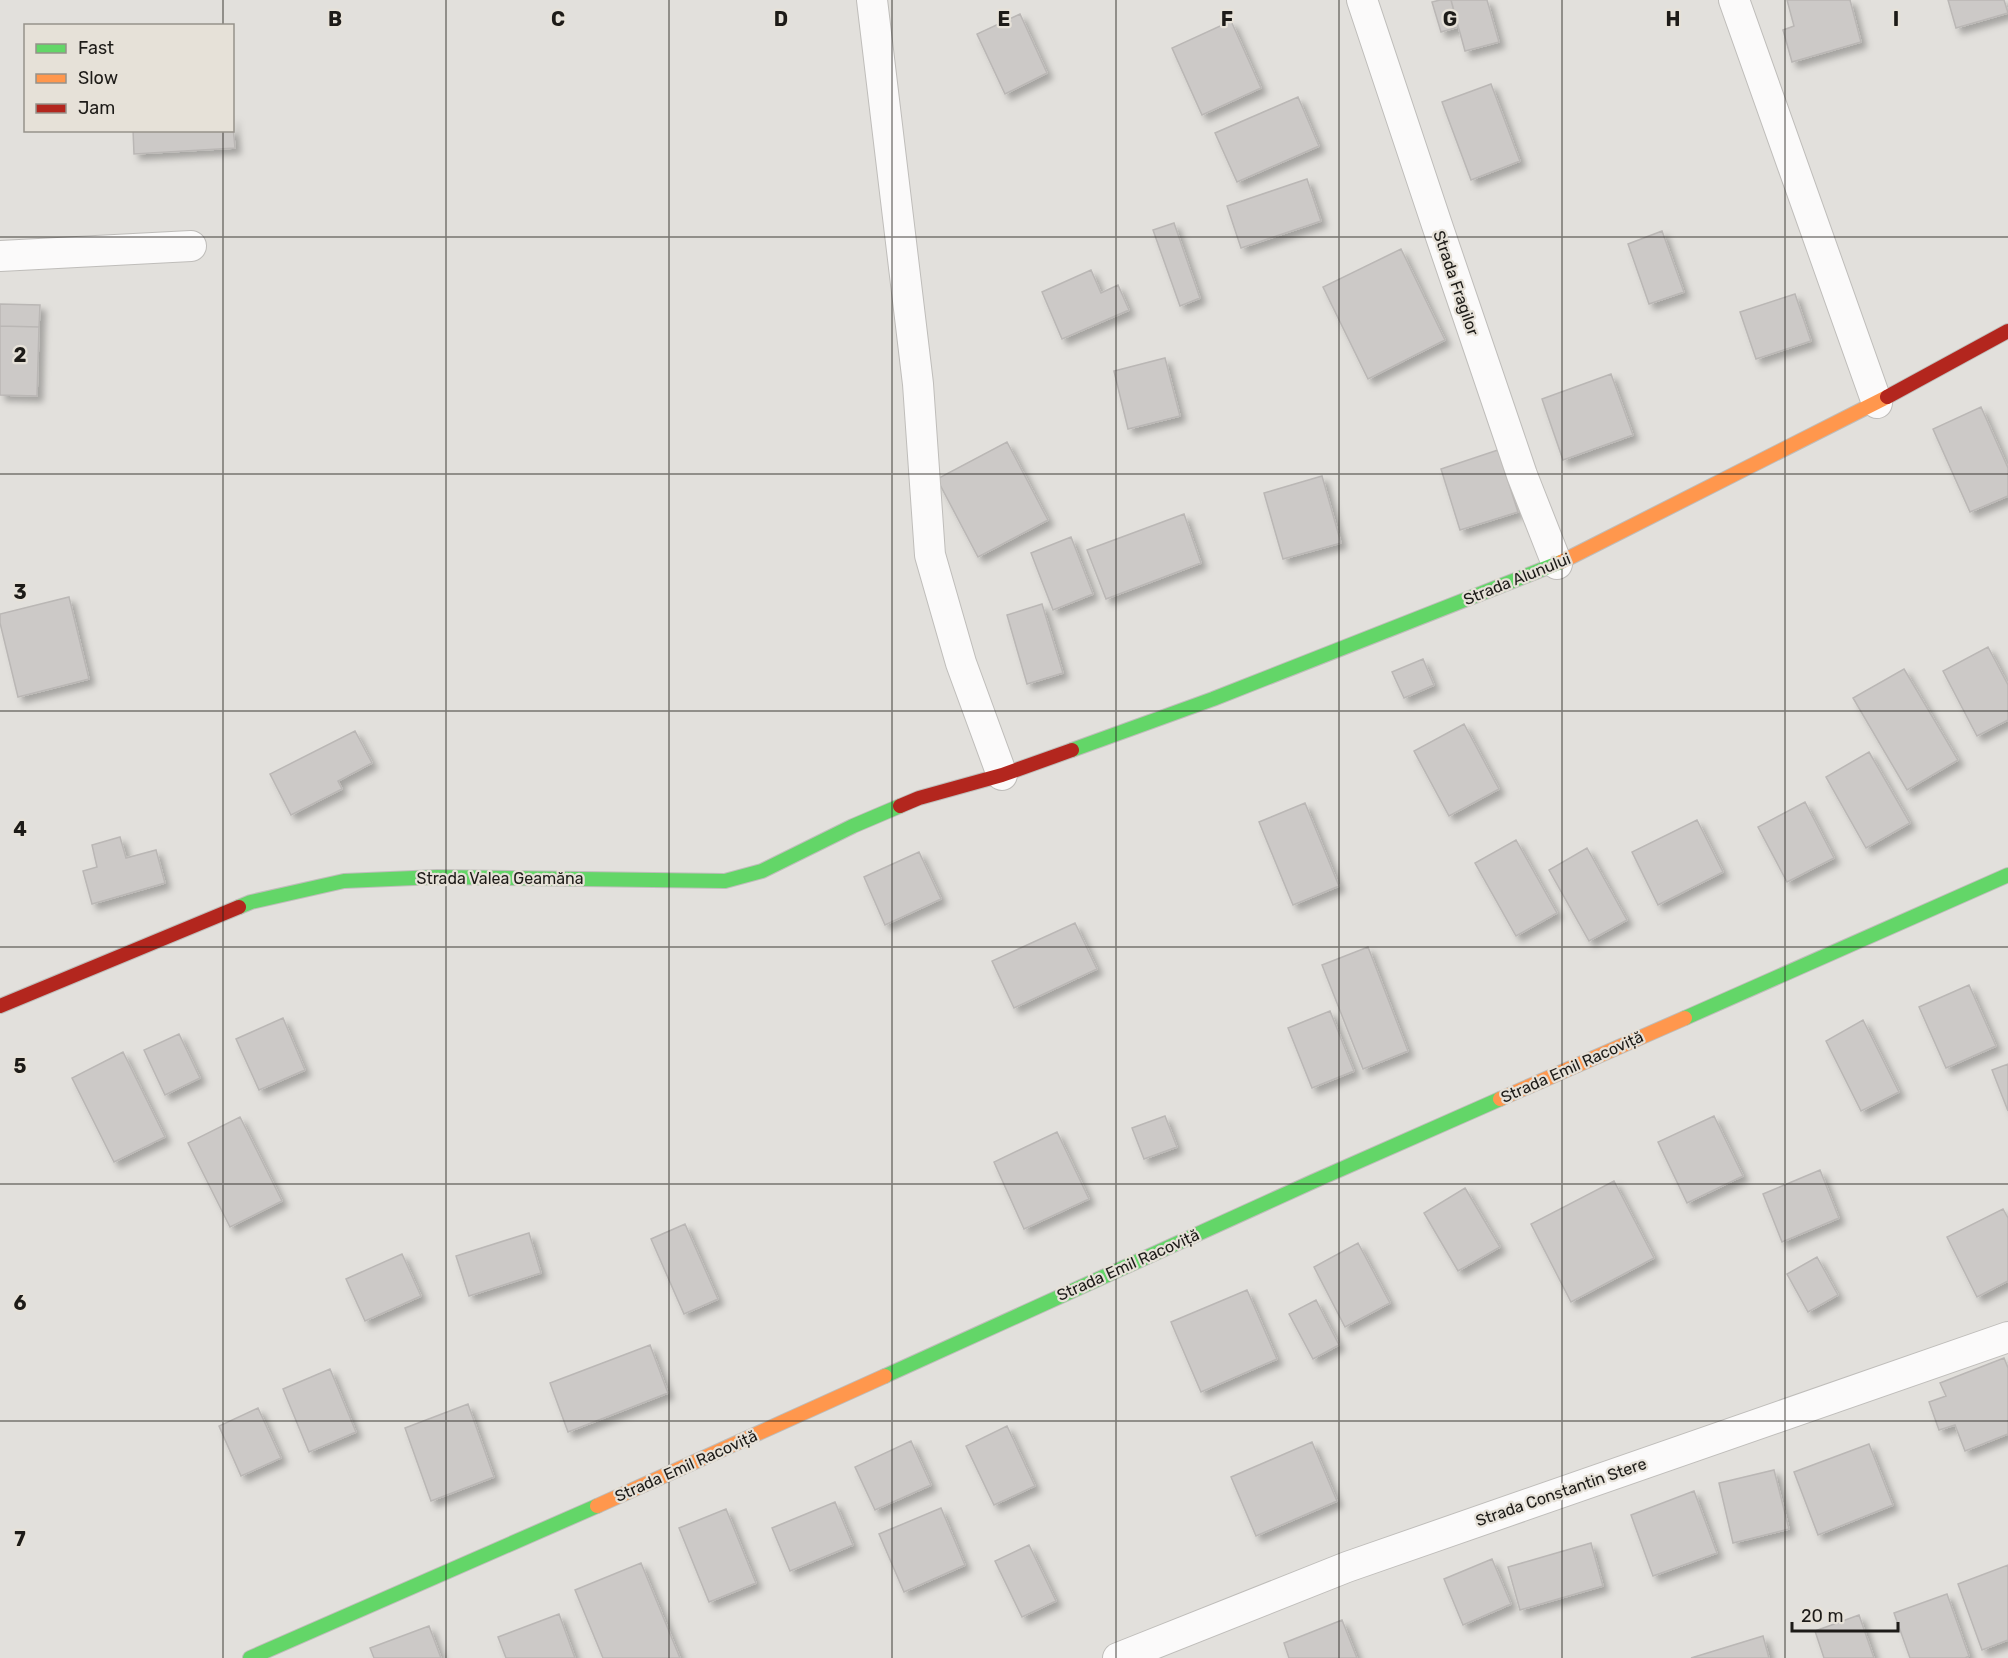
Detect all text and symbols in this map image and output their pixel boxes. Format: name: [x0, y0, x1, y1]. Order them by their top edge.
text: B: [328, 7, 342, 31]
text: C: [551, 7, 565, 31]
text: D: [774, 7, 788, 31]
text: E: [998, 7, 1010, 31]
text: F: [1221, 7, 1233, 31]
text: G: [1443, 7, 1457, 31]
text: H: [1666, 7, 1680, 31]
text: I: [1893, 7, 1899, 31]
legend: [24, 24, 234, 132]
text: Fast: [78, 37, 114, 59]
text: Slow: [78, 67, 118, 89]
text: Jam: [78, 97, 115, 119]
street label: Strada Fragilor: [1429, 228, 1483, 338]
text: 2: [14, 343, 27, 367]
street label: Strada Alunului: [1461, 549, 1573, 609]
text: 3: [13, 580, 27, 604]
text: 4: [13, 817, 27, 841]
street label: Strada Valea Geamăna: [416, 869, 584, 888]
street label: Strada Emil Racoviță: [1498, 1027, 1646, 1107]
text: 5: [14, 1054, 27, 1078]
street label: Strada Emil Racoviță: [1054, 1225, 1202, 1305]
text: 6: [13, 1291, 27, 1315]
street label: Strada Emil Racoviță: [612, 1426, 760, 1506]
street label: Strada Constantin Stere: [1473, 1454, 1649, 1530]
text: 7: [14, 1527, 26, 1551]
scale bar: [1792, 1595, 1898, 1633]
text: 20 m: [1801, 1605, 1843, 1627]

